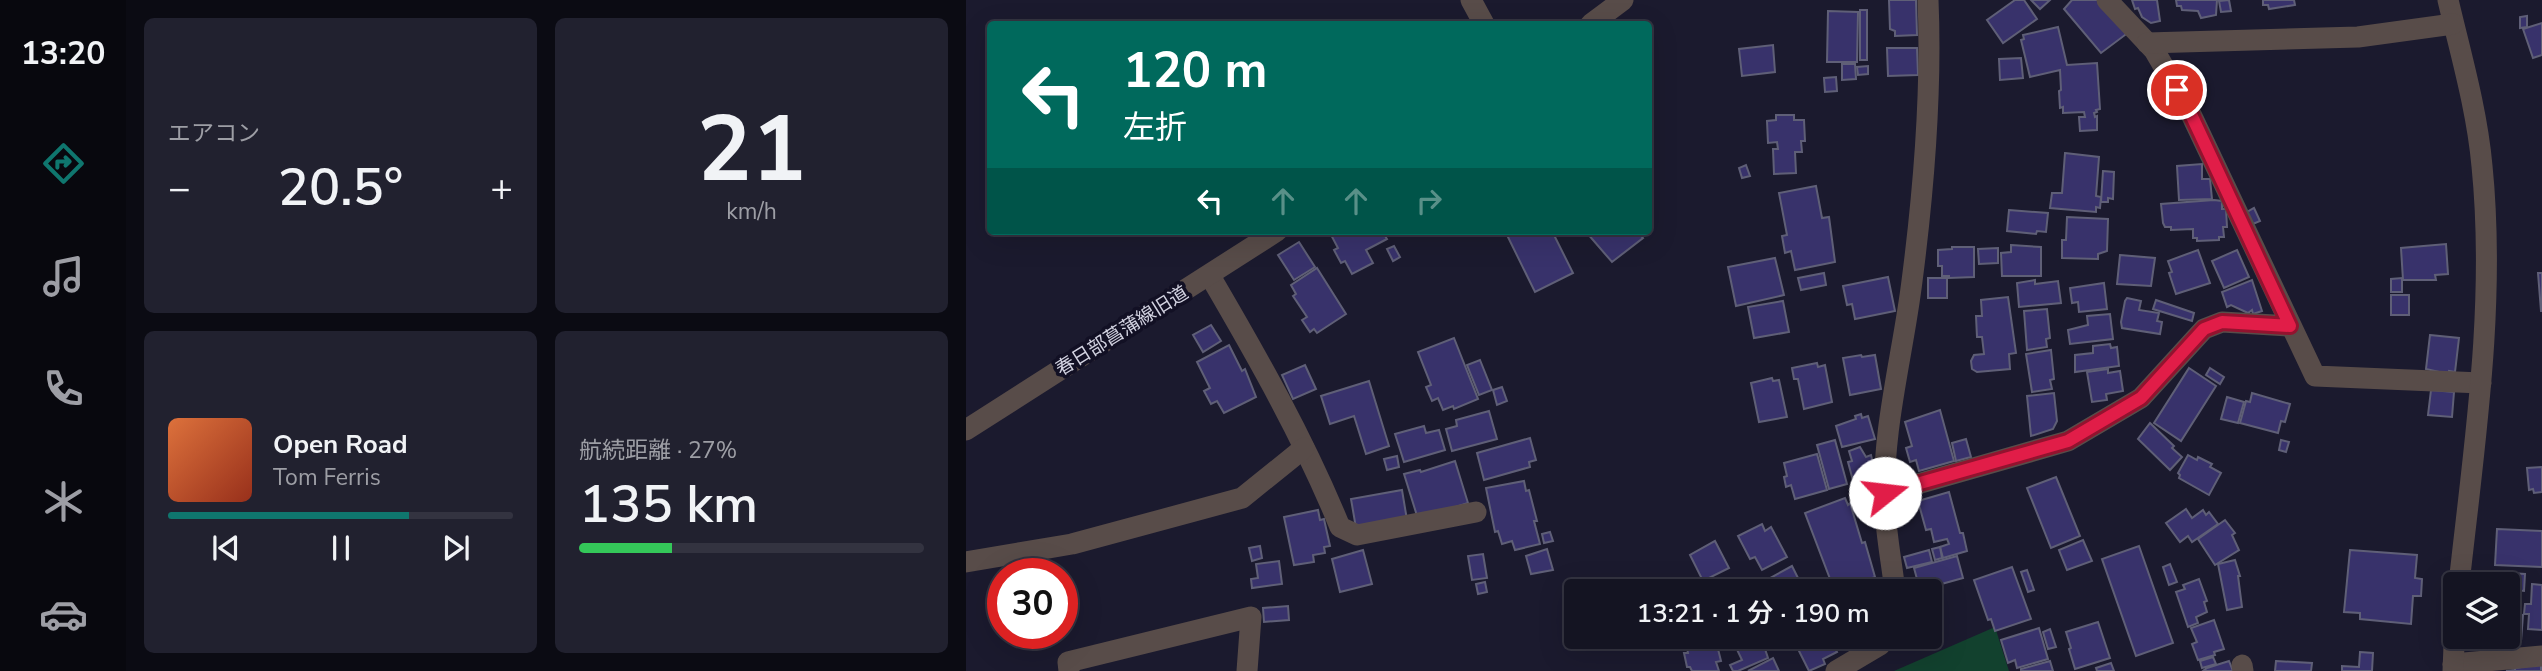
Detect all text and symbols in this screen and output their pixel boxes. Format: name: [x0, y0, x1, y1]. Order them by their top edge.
text: 13:20: [21, 32, 105, 75]
text: 120 m: [1123, 37, 1267, 104]
icon: left: [1008, 49, 1099, 140]
pin: [2147, 60, 2207, 120]
icon: arrive: [2158, 71, 2196, 109]
text: 21: [697, 88, 806, 212]
text: 左折: [1123, 106, 1187, 149]
text: エアコン: [168, 118, 260, 149]
icon: directions: [39, 139, 88, 188]
text: 20.5°: [278, 152, 403, 223]
text: −: [168, 163, 191, 214]
text: +: [490, 163, 513, 214]
icon: left: [1191, 182, 1229, 220]
icon: ahead: [1264, 182, 1302, 220]
icon: ahead: [1337, 182, 1375, 220]
icon: right: [1410, 182, 1448, 220]
text: km/h: [726, 196, 777, 227]
icon: music: [39, 252, 88, 301]
street label: 春日部菖蒲線旧道: [1051, 280, 1193, 382]
icon: phone: [39, 364, 88, 413]
text: Open Road: [273, 427, 408, 462]
text: 航続距離 · 27%: [579, 435, 737, 466]
position arrow: [1848, 456, 1922, 530]
text: Tom Ferris: [273, 462, 381, 493]
text: 135 km: [579, 469, 758, 540]
icon: climate: [39, 477, 88, 526]
icon: previous: [207, 529, 245, 567]
icon: pause: [322, 529, 360, 567]
icon: next: [437, 529, 475, 567]
speed limit sign: 30: [987, 558, 1078, 649]
map controls: [2443, 572, 2520, 649]
button: layers: [2443, 572, 2520, 649]
icon: car: [39, 590, 88, 639]
text: 13:21 · 1 分 · 190 m: [1637, 596, 1869, 631]

